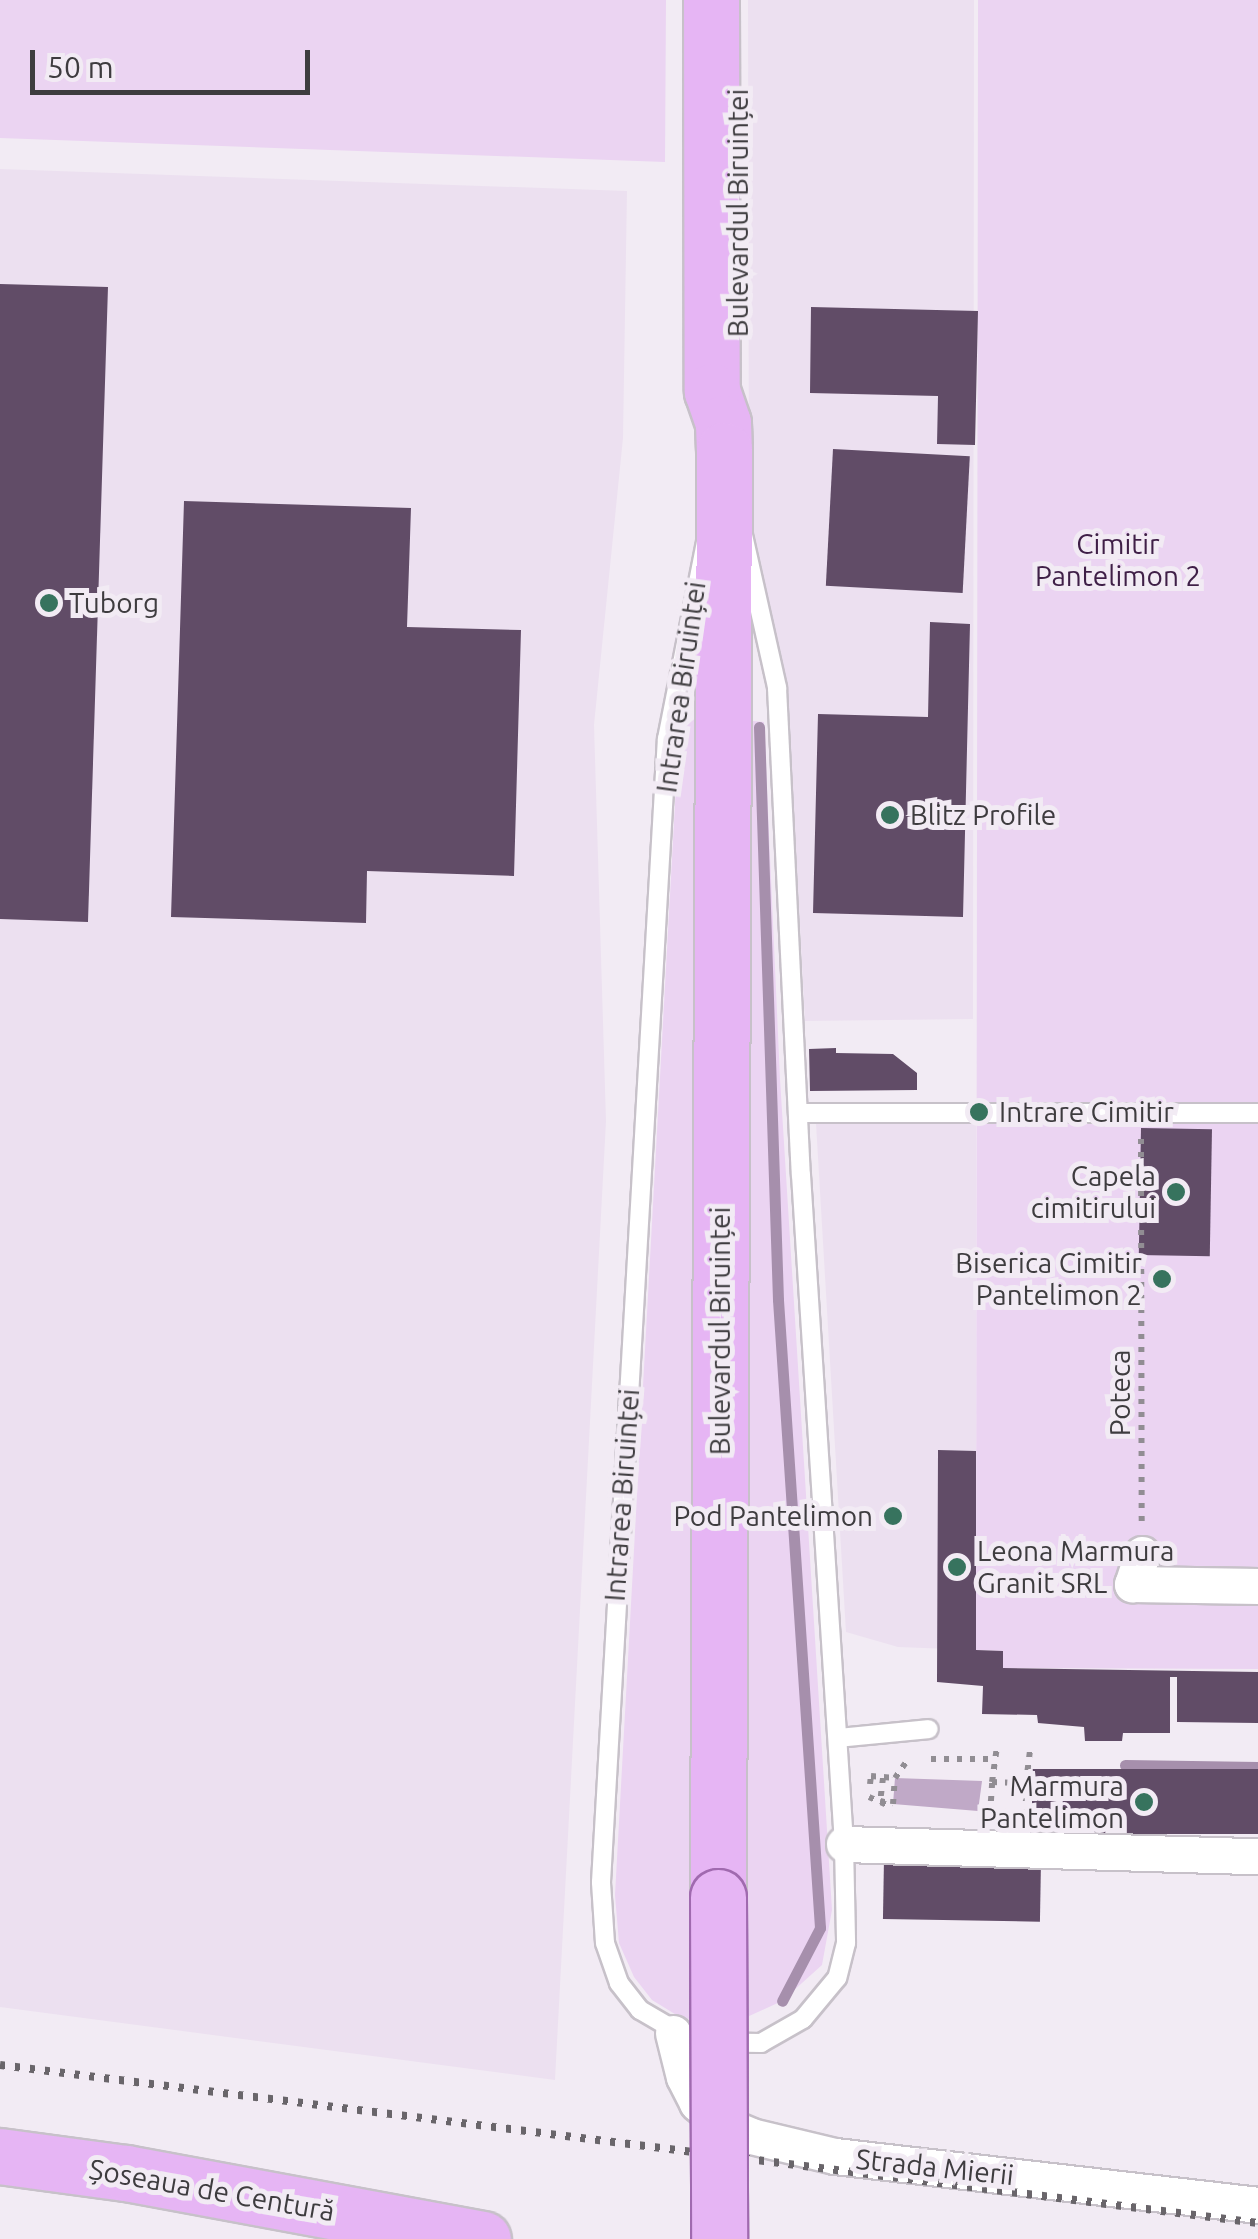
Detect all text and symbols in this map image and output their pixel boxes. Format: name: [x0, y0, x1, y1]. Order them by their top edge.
scale bar: [35, 30, 315, 92]
text: 50 m: [47, 50, 114, 84]
street label: Bulevardul Biruinței: [721, 89, 755, 337]
park label: Cimitir Pantelimon 2: [1035, 527, 1201, 593]
street label: Intrarea Biruinței: [650, 579, 712, 795]
place label: Tuborg: [69, 586, 159, 620]
marker: Tuborg: [38, 592, 60, 614]
place label: Blitz Profile: [910, 798, 1056, 832]
marker: Blitz Profile: [879, 804, 901, 826]
place label: Intrare Cimitir: [999, 1095, 1174, 1129]
marker: Intrare Cimitir: [968, 1101, 990, 1123]
place label: Capela cimitirului: [1031, 1159, 1156, 1225]
marker: Capela cimitirului: [1165, 1181, 1187, 1203]
street label: Bulevardul Biruinței: [703, 1207, 737, 1455]
place label: Biserica Cimitir Pantelimon 2: [955, 1246, 1142, 1312]
marker: Biserica Cimitir Pantelimon 2: [1151, 1268, 1173, 1290]
street label: Poteca: [1103, 1350, 1137, 1436]
street label: Intrarea Biruinței: [598, 1388, 646, 1602]
place label: Pod Pantelimon: [673, 1499, 873, 1533]
marker: Pod Pantelimon: [882, 1505, 904, 1527]
place label: Leona Marmura Granit SRL: [977, 1534, 1174, 1600]
marker: Leona Marmura Granit SRL: [946, 1556, 968, 1578]
place label: Marmura Pantelimon: [980, 1769, 1124, 1835]
marker: Marmura Pantelimon: [1133, 1791, 1155, 1813]
street label: Strada Mierii: [854, 2142, 1016, 2192]
street label: Șoseaua de Centură: [87, 2152, 337, 2228]

